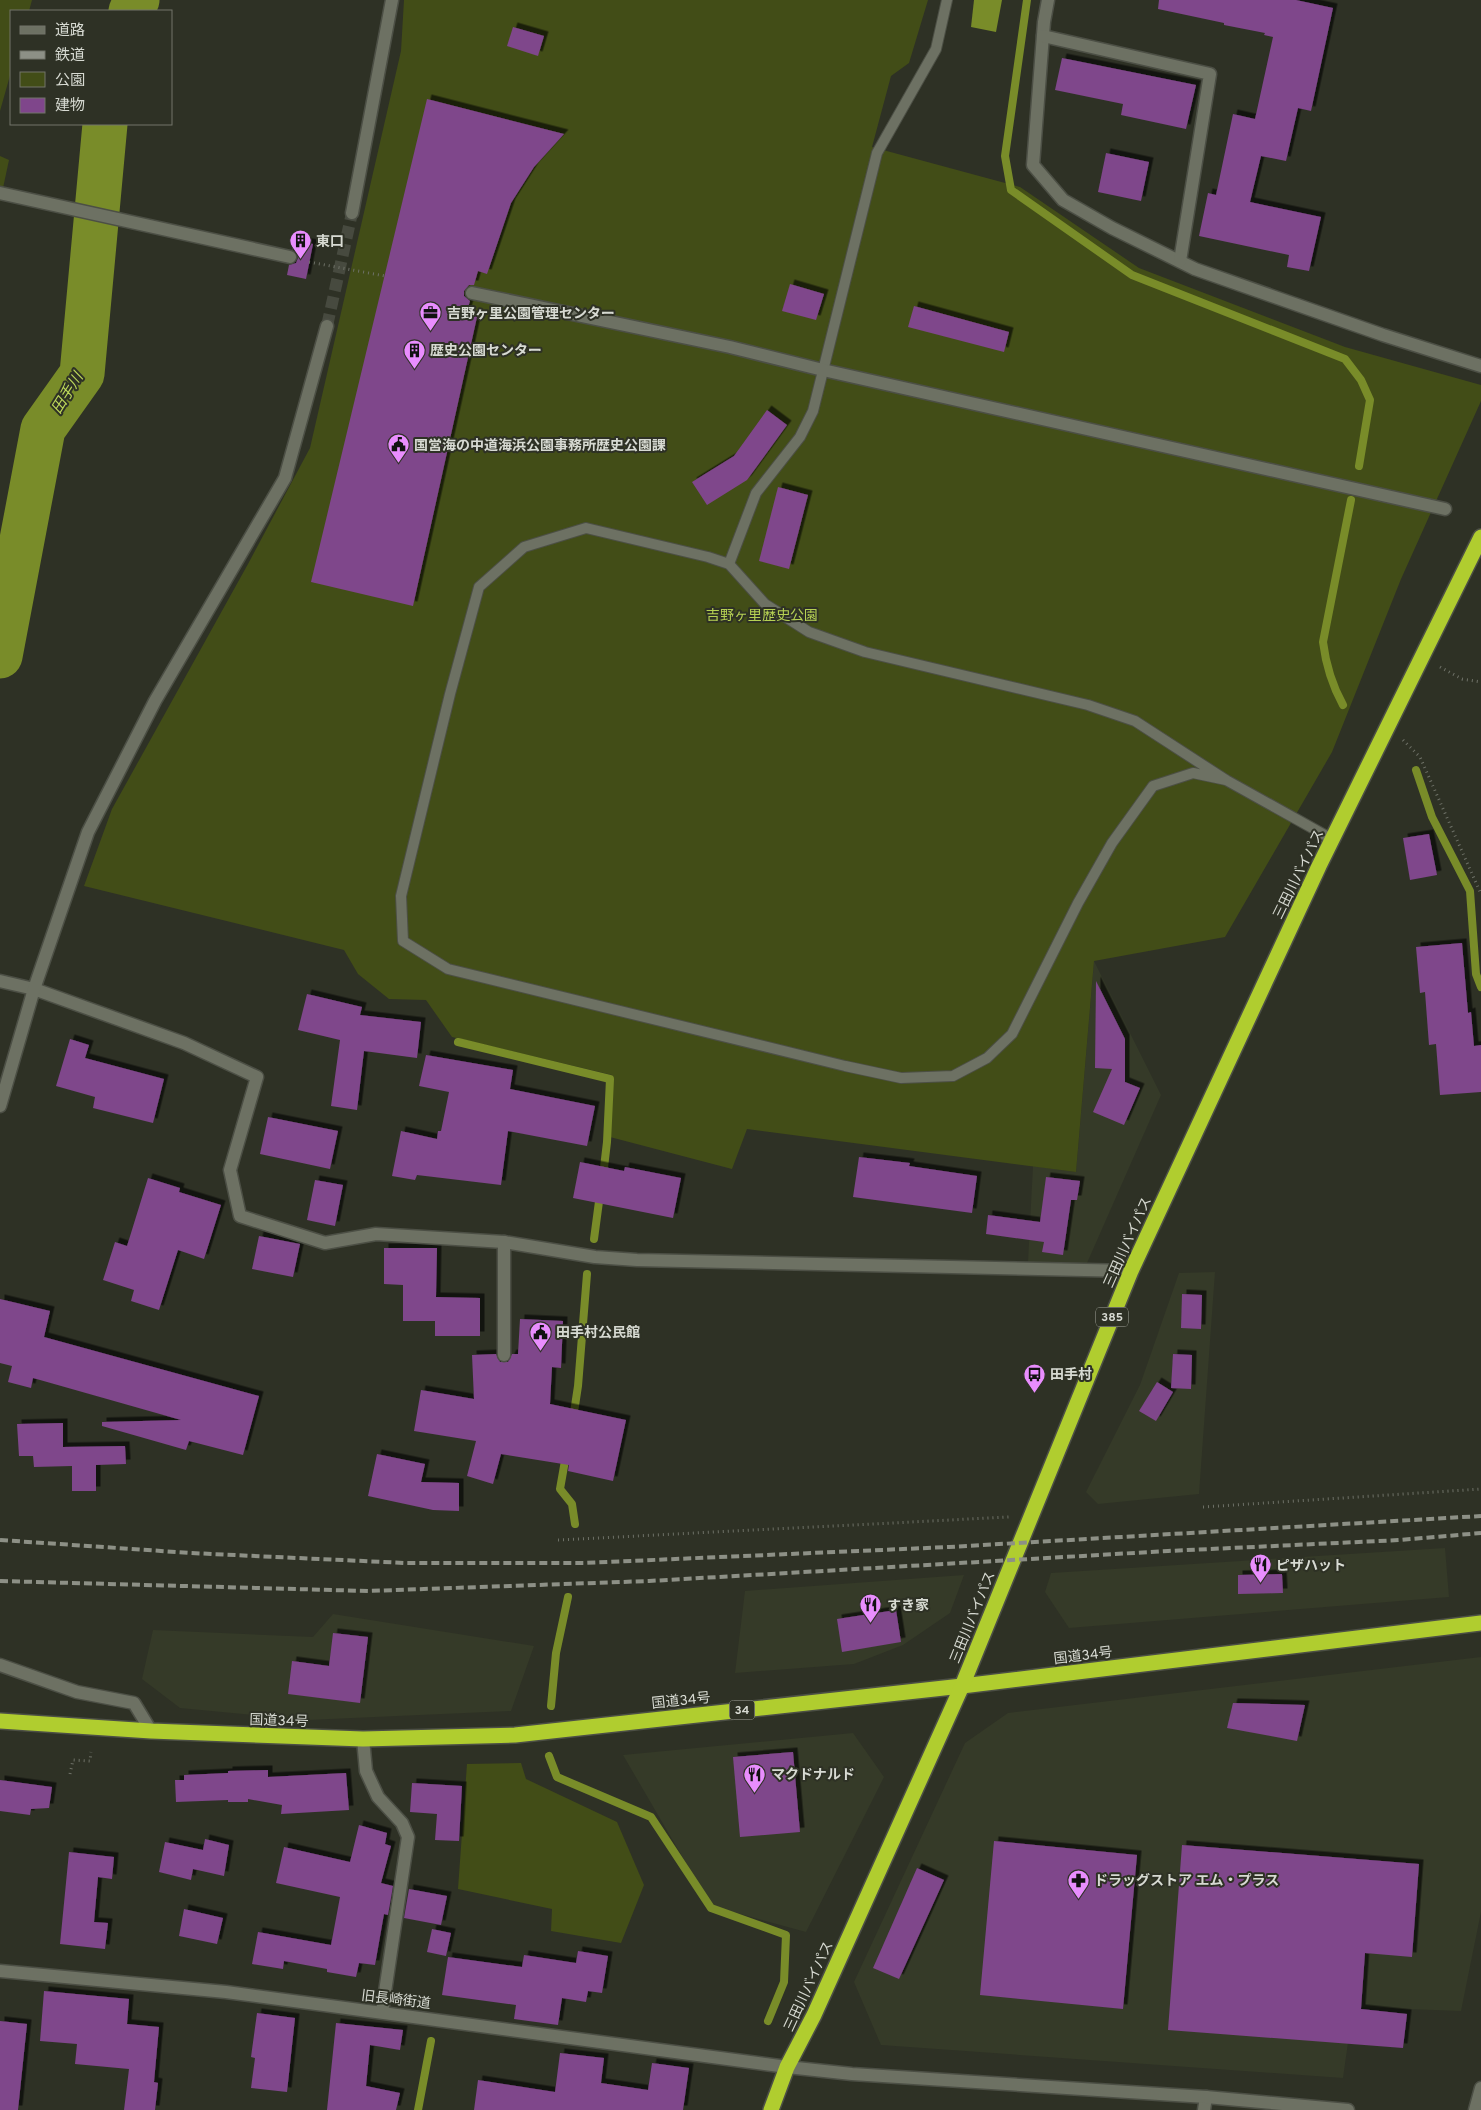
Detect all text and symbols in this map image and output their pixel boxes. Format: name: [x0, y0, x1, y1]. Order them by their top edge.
legend: [10, 10, 172, 125]
text: 道路: [55, 22, 85, 41]
text: 鉄道: [55, 47, 85, 66]
text: 公園: [55, 72, 85, 91]
text: 建物: [55, 97, 85, 116]
building icon: 東口: [288, 229, 312, 260]
place label: 東口: [316, 234, 344, 251]
office icon: 吉野ヶ里公園管理センター: [419, 301, 443, 332]
place label: 吉野ヶ里公園管理センター: [447, 305, 615, 323]
building icon: 歴史公園センター: [402, 338, 426, 369]
place label: 歴史公園センター: [430, 343, 542, 360]
water label: 田手川: [48, 368, 89, 418]
public building icon: 国営海の中道海浜公園事務所歴史公園課: [386, 433, 410, 464]
place label: 国営海の中道海浜公園事務所歴史公園課: [414, 437, 666, 455]
park label: 吉野ヶ里歴史公園: [706, 608, 818, 625]
street label: 三田川バイパス: [1270, 827, 1328, 922]
street label: 三田川バイパス: [1101, 1195, 1156, 1291]
road number: 385: [1096, 1308, 1128, 1326]
public building icon: 田手村公民館: [528, 1320, 552, 1351]
place label: 田手村公民館: [556, 1324, 640, 1342]
bus stop icon: 田手村: [1022, 1362, 1046, 1393]
place label: 田手村: [1050, 1366, 1092, 1384]
restaurant icon: ピザハット: [1248, 1553, 1272, 1584]
place label: ピザハット: [1276, 1558, 1346, 1575]
street label: 三田川バイパス: [947, 1569, 1000, 1666]
restaurant icon: すき家: [859, 1593, 883, 1624]
place label: すき家: [887, 1598, 929, 1615]
street label: 国道34号: [1053, 1644, 1114, 1669]
street label: 国道34号: [651, 1690, 711, 1713]
road number: 34: [730, 1700, 754, 1720]
street label: 国道34号: [249, 1712, 309, 1731]
restaurant icon: マクドナルド: [743, 1762, 767, 1793]
place label: マクドナルド: [771, 1767, 855, 1784]
pharmacy icon: ドラッグストア エム・プラス: [1066, 1868, 1090, 1899]
place label: ドラッグストア エム・プラス: [1094, 1872, 1279, 1890]
street label: 三田川バイパス: [781, 1939, 838, 2035]
street label: 旧長崎街道: [360, 1988, 432, 2013]

